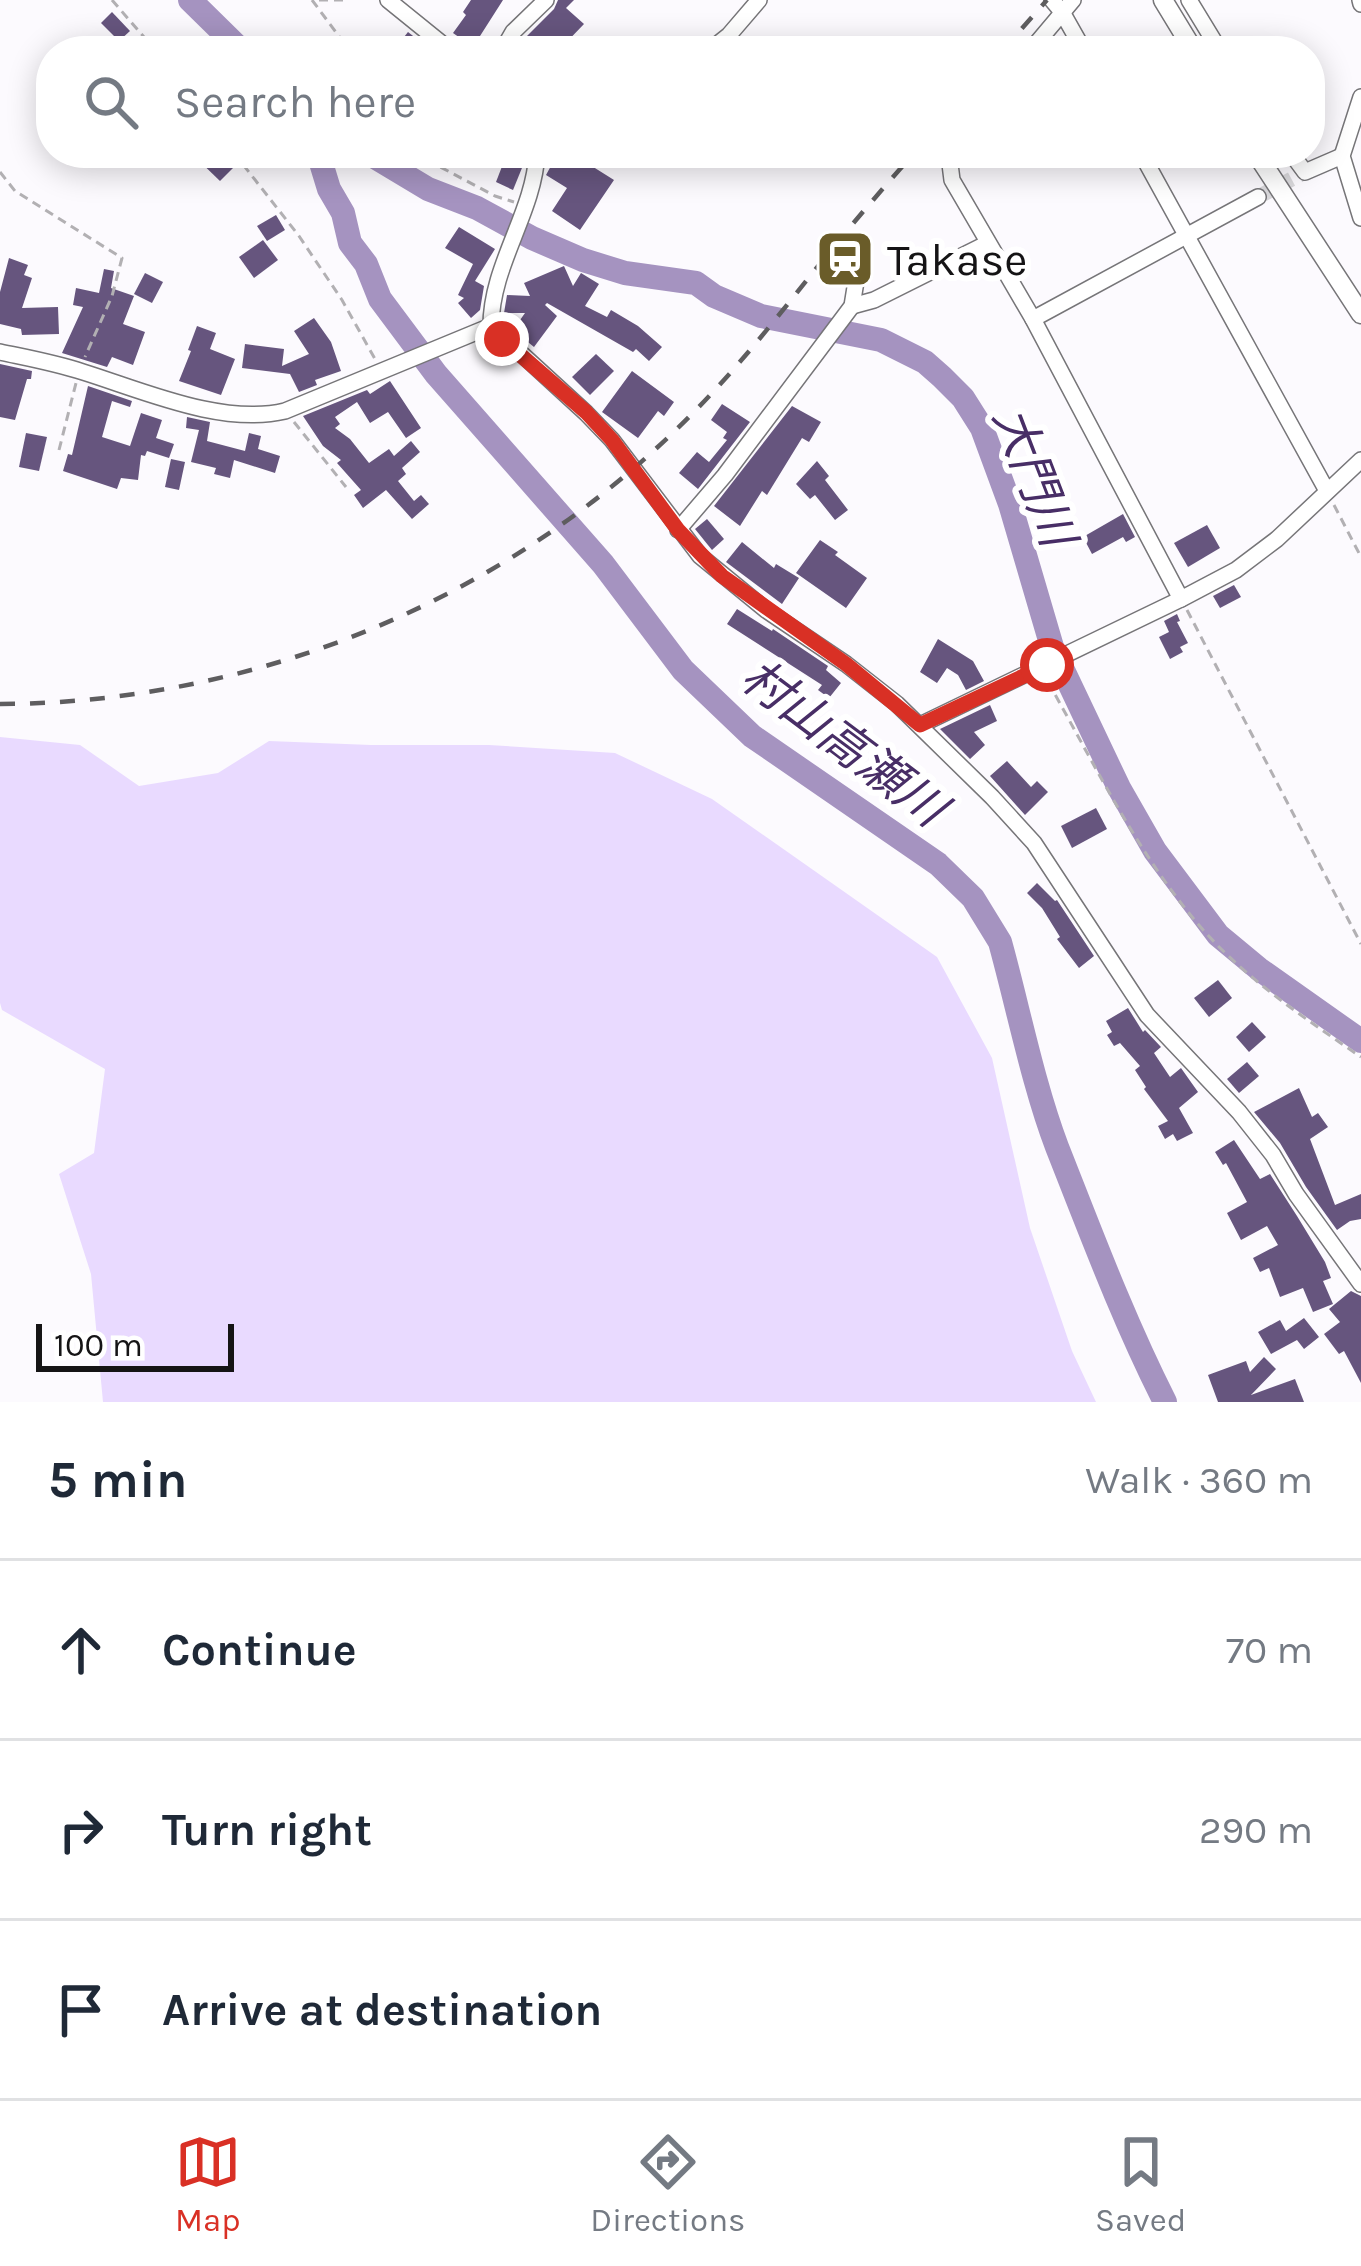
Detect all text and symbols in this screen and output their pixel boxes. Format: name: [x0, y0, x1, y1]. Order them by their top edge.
search box: [36, 36, 1325, 168]
icon: search: [78, 69, 144, 135]
text: Search here: [174, 76, 416, 128]
station icon: Takase: [814, 228, 876, 290]
place label: Takase: [887, 234, 1027, 286]
route end: [475, 312, 529, 366]
water label: 大門川: [982, 399, 1088, 558]
route start: [1020, 638, 1074, 692]
water label: 村山高瀬川: [731, 648, 960, 840]
scale bar: [36, 1318, 234, 1371]
text: 100 m: [54, 1326, 143, 1364]
text: 5 min: [48, 1450, 188, 1510]
text: Walk · 360 m: [1085, 1457, 1313, 1503]
icon: ahead: [48, 1617, 114, 1683]
text: Continue: [162, 1624, 357, 1676]
text: 70 m: [1226, 1627, 1313, 1673]
icon: right: [48, 1797, 114, 1863]
text: Turn right: [162, 1804, 372, 1856]
text: 290 m: [1199, 1807, 1313, 1853]
icon: arrive: [48, 1977, 114, 2043]
text: Arrive at destination: [162, 1984, 602, 2036]
tab: Map: [175, 2129, 241, 2239]
tab: Directions: [590, 2129, 745, 2239]
tab: Saved: [1095, 2129, 1186, 2239]

